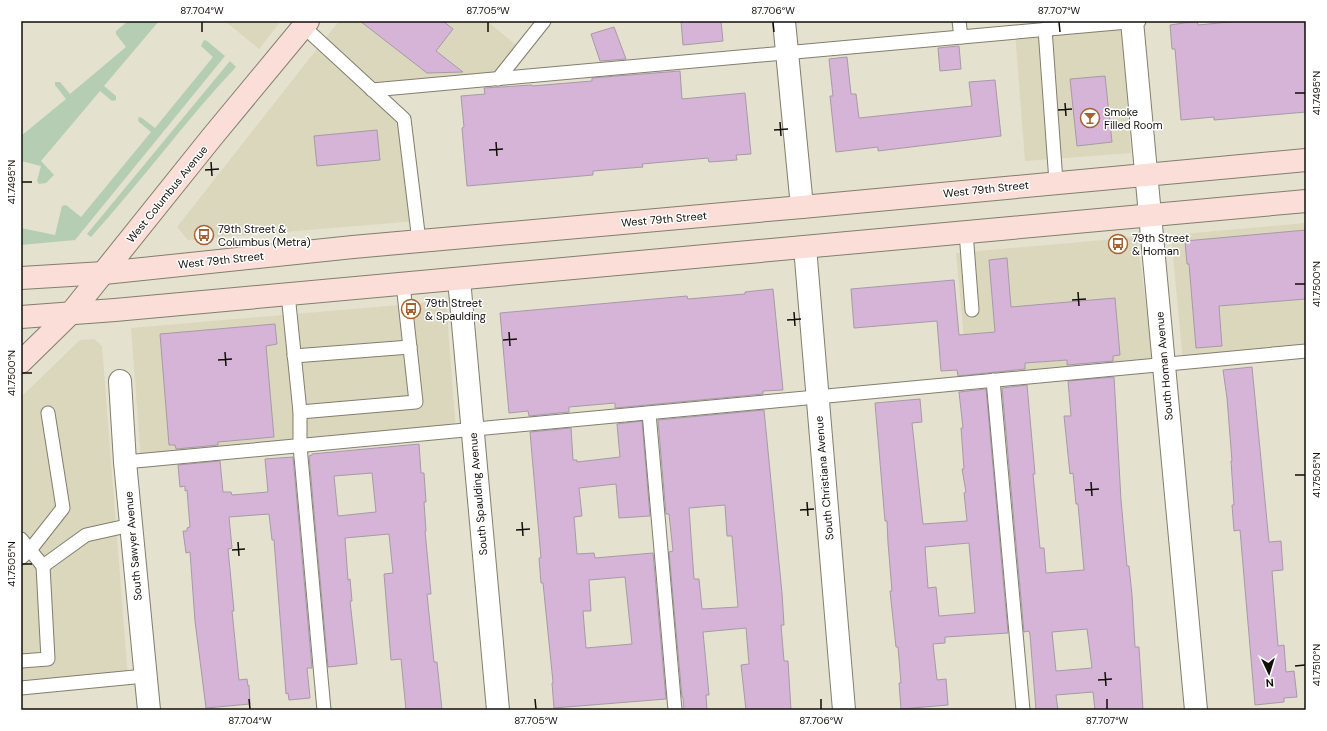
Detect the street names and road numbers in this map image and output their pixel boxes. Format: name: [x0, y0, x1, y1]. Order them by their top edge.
street label: West Columbus Avenue: [124, 143, 210, 245]
street label: West 79th Street: [942, 178, 1030, 200]
street label: West 79th Street: [621, 208, 707, 230]
street label: West 79th Street: [177, 249, 265, 271]
street label: South Homan Avenue: [1152, 311, 1176, 421]
street label: South Christiana Avenue: [812, 415, 836, 541]
street label: South Spaulding Avenue: [466, 432, 490, 556]
street label: South Sawyer Avenue: [121, 491, 145, 601]

